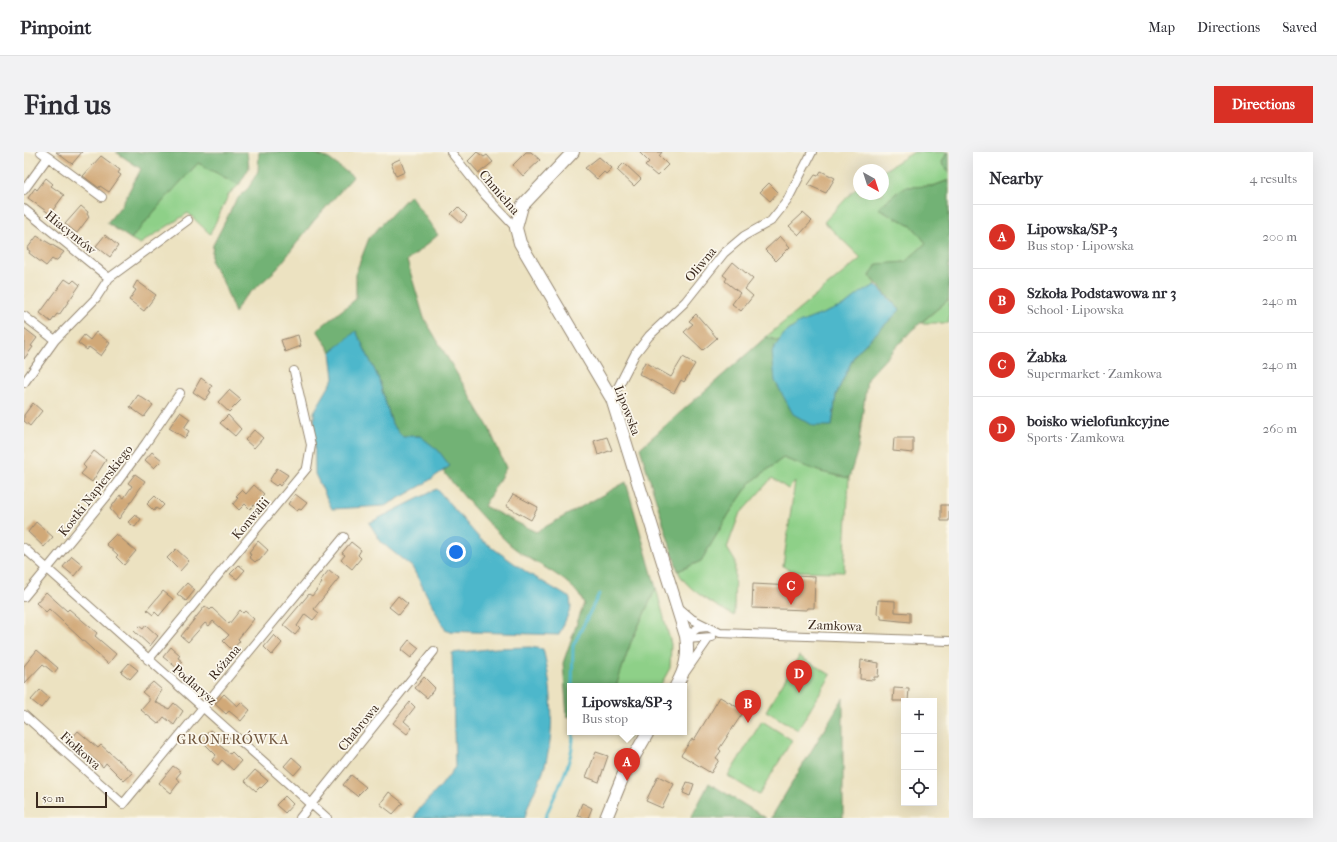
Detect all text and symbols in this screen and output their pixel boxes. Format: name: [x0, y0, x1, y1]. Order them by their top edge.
text: Pinpoint: [20, 17, 91, 39]
text: Map: [1148, 19, 1175, 36]
text: Directions: [1197, 19, 1260, 36]
text: Saved: [1282, 19, 1317, 36]
button: Directions: [1214, 86, 1313, 123]
text: Find us: [24, 88, 111, 121]
north arrow: [853, 164, 889, 200]
street label: Chmielna: [476, 167, 524, 218]
text: Nearby: [989, 168, 1043, 188]
text: 4 results: [1250, 171, 1297, 186]
street label: Hiacyntów: [42, 207, 99, 258]
text: Lipowska/SP-3: [1027, 220, 1118, 238]
text: A: [998, 229, 1006, 244]
text: 200 m: [1262, 229, 1297, 244]
text: Bus stop · Lipowska: [1027, 238, 1134, 253]
street label: Oliwna: [682, 243, 720, 285]
text: Szkoła Podstawowa nr 3: [1027, 284, 1176, 302]
text: B: [998, 293, 1006, 308]
text: 240 m: [1262, 293, 1297, 308]
text: School · Lipowska: [1027, 302, 1124, 317]
text: Żabka: [1027, 348, 1066, 366]
text: C: [998, 357, 1006, 372]
text: 240 m: [1262, 357, 1297, 372]
text: Supermarket · Zamkowa: [1027, 366, 1162, 381]
street label: Lipowska: [611, 383, 644, 438]
text: boisko wielofunkcyjne: [1027, 412, 1169, 430]
text: D: [997, 421, 1007, 436]
text: 260 m: [1263, 421, 1297, 436]
text: Sports · Zamkowa: [1027, 430, 1124, 445]
street label: Kostki Napierskiego: [55, 441, 136, 539]
street label: Konwalii: [229, 494, 272, 542]
your location: [446, 542, 466, 562]
pin: C: [778, 572, 804, 605]
street label: Zamkowa: [808, 617, 863, 634]
street label: Różana: [205, 641, 244, 683]
pin: D: [786, 660, 812, 693]
street label: Podlarysz: [169, 661, 220, 708]
popup: [567, 683, 687, 735]
pin: B: [735, 690, 761, 723]
text: Lipowska/SP-3: [582, 693, 672, 711]
map controls: [901, 698, 937, 806]
button: +: [901, 698, 937, 734]
street label: Chabrowa: [335, 700, 382, 754]
text: Bus stop: [582, 711, 628, 726]
street label: Fiołkowa: [57, 728, 105, 773]
district label: GRONERÓWKA: [176, 730, 290, 748]
button: −: [901, 734, 937, 770]
pin: A: [614, 748, 640, 781]
button: locate: [901, 770, 937, 806]
scale bar: [36, 790, 107, 809]
text: 50 m: [42, 792, 64, 805]

